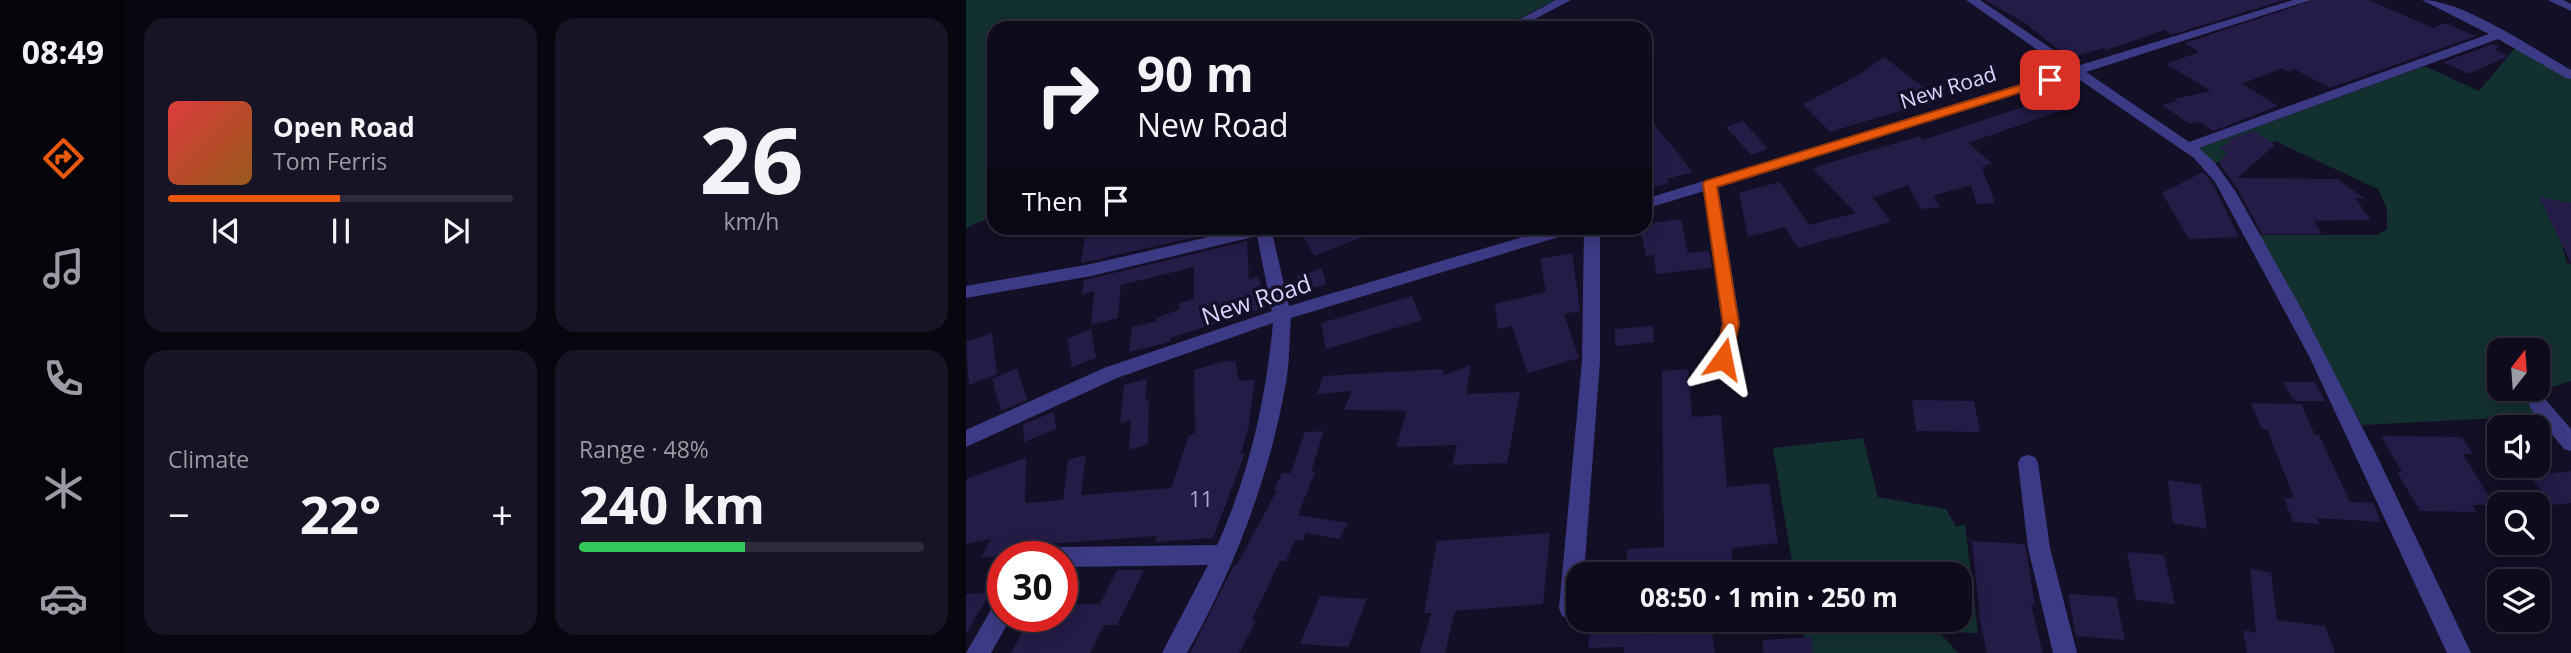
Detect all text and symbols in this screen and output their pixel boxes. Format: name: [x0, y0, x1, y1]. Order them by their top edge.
text: 08:49: [22, 30, 104, 73]
text: 90 m: [1137, 40, 1254, 106]
icon: right: [1022, 49, 1113, 140]
pin: [2020, 50, 2080, 110]
street label: New Road: [1896, 59, 2000, 115]
icon: arrive: [2031, 61, 2069, 99]
text: 26: [699, 97, 804, 221]
text: New Road: [1137, 103, 1289, 146]
text: Open Road: [273, 109, 415, 145]
icon: directions: [39, 134, 88, 183]
text: Tom Ferris: [273, 145, 387, 177]
icon: arrive: [1097, 182, 1135, 220]
text: Then: [1022, 183, 1083, 219]
text: km/h: [724, 205, 779, 237]
icon: previous: [207, 212, 245, 250]
icon: pause: [322, 212, 360, 250]
icon: next: [437, 212, 475, 250]
icon: music: [39, 244, 88, 293]
street label: New Road: [1197, 266, 1315, 332]
position arrow: [1686, 322, 1760, 396]
north arrow: [2487, 338, 2550, 401]
map controls: [2487, 338, 2550, 632]
icon: phone: [39, 354, 88, 403]
button: sound: [2487, 415, 2550, 478]
text: Range · 48%: [579, 433, 709, 465]
text: Climate: [168, 443, 249, 475]
icon: climate: [39, 464, 88, 513]
text: 240 km: [579, 468, 765, 539]
text: 22°: [300, 478, 381, 549]
house number: 11: [1189, 485, 1213, 513]
text: −: [168, 488, 190, 540]
text: +: [491, 488, 513, 540]
button: search: [2487, 492, 2550, 555]
speed limit sign: 30: [987, 541, 1078, 632]
button: layers: [2487, 569, 2550, 632]
icon: car: [39, 574, 88, 623]
text: 08:50 · 1 min · 250 m: [1640, 579, 1898, 615]

